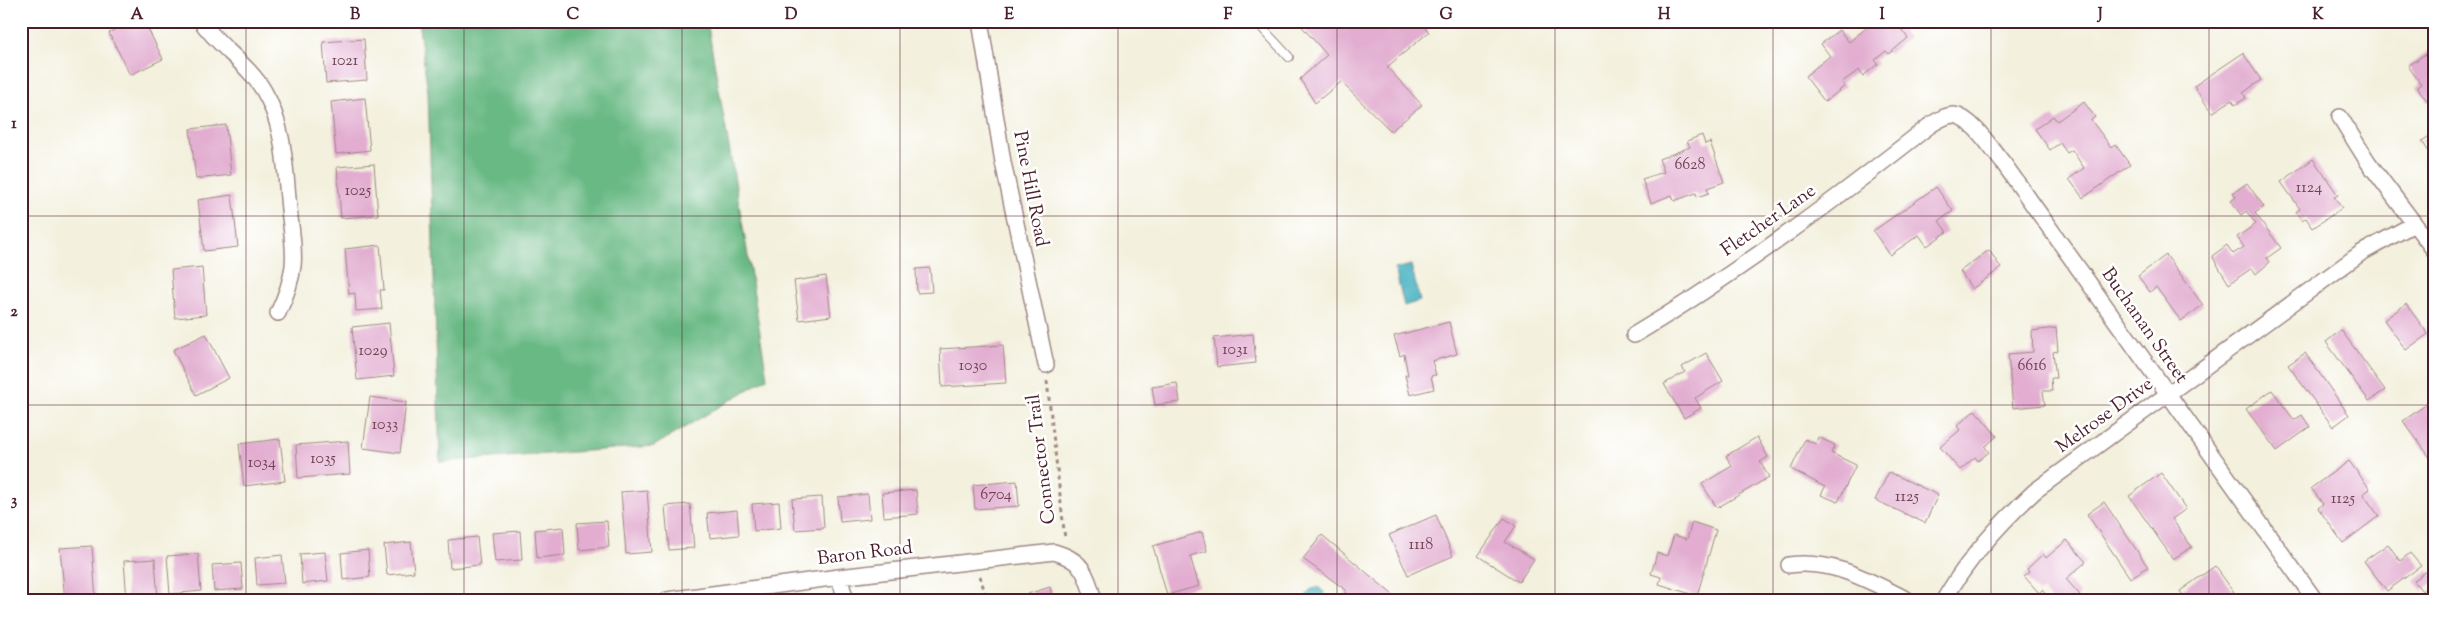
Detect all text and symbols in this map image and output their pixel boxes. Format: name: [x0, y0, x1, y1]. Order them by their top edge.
text: A: [131, 4, 144, 27]
text: B: [350, 4, 360, 27]
text: C: [567, 4, 580, 27]
text: D: [785, 4, 798, 27]
text: E: [1004, 4, 1014, 27]
text: F: [1224, 4, 1233, 27]
text: G: [1439, 4, 1453, 27]
text: H: [1658, 4, 1671, 27]
text: I: [1879, 4, 1885, 27]
text: J: [2096, 4, 2103, 27]
text: K: [2312, 4, 2324, 27]
house number: 1021: [332, 50, 359, 73]
text: 1: [11, 113, 17, 136]
street label: Pine Hill Road: [1006, 129, 1055, 250]
house number: 6628: [1674, 154, 1706, 177]
house number: 1124: [2296, 177, 2322, 200]
street label: Fletcher Lane: [1716, 178, 1822, 264]
house number: 1025: [345, 180, 372, 203]
street label: Buchanan Street: [2094, 263, 2194, 390]
text: 2: [10, 301, 18, 324]
house number: 1031: [1222, 339, 1248, 362]
house number: 1029: [359, 340, 388, 363]
house number: 1030: [959, 355, 987, 378]
house number: 6616: [2017, 355, 2047, 378]
street label: Melrose Drive: [2051, 371, 2159, 461]
street label: Connector Trail: [1021, 392, 1063, 526]
house number: 1033: [372, 414, 398, 437]
house number: 1035: [310, 448, 336, 471]
house number: 1034: [248, 452, 276, 475]
house number: 6704: [980, 484, 1012, 507]
house number: 1125: [1895, 486, 1919, 509]
house number: 1125: [2331, 488, 2355, 511]
text: 3: [11, 490, 18, 513]
house number: 1118: [1409, 534, 1433, 557]
street label: Baron Road: [816, 535, 915, 573]

